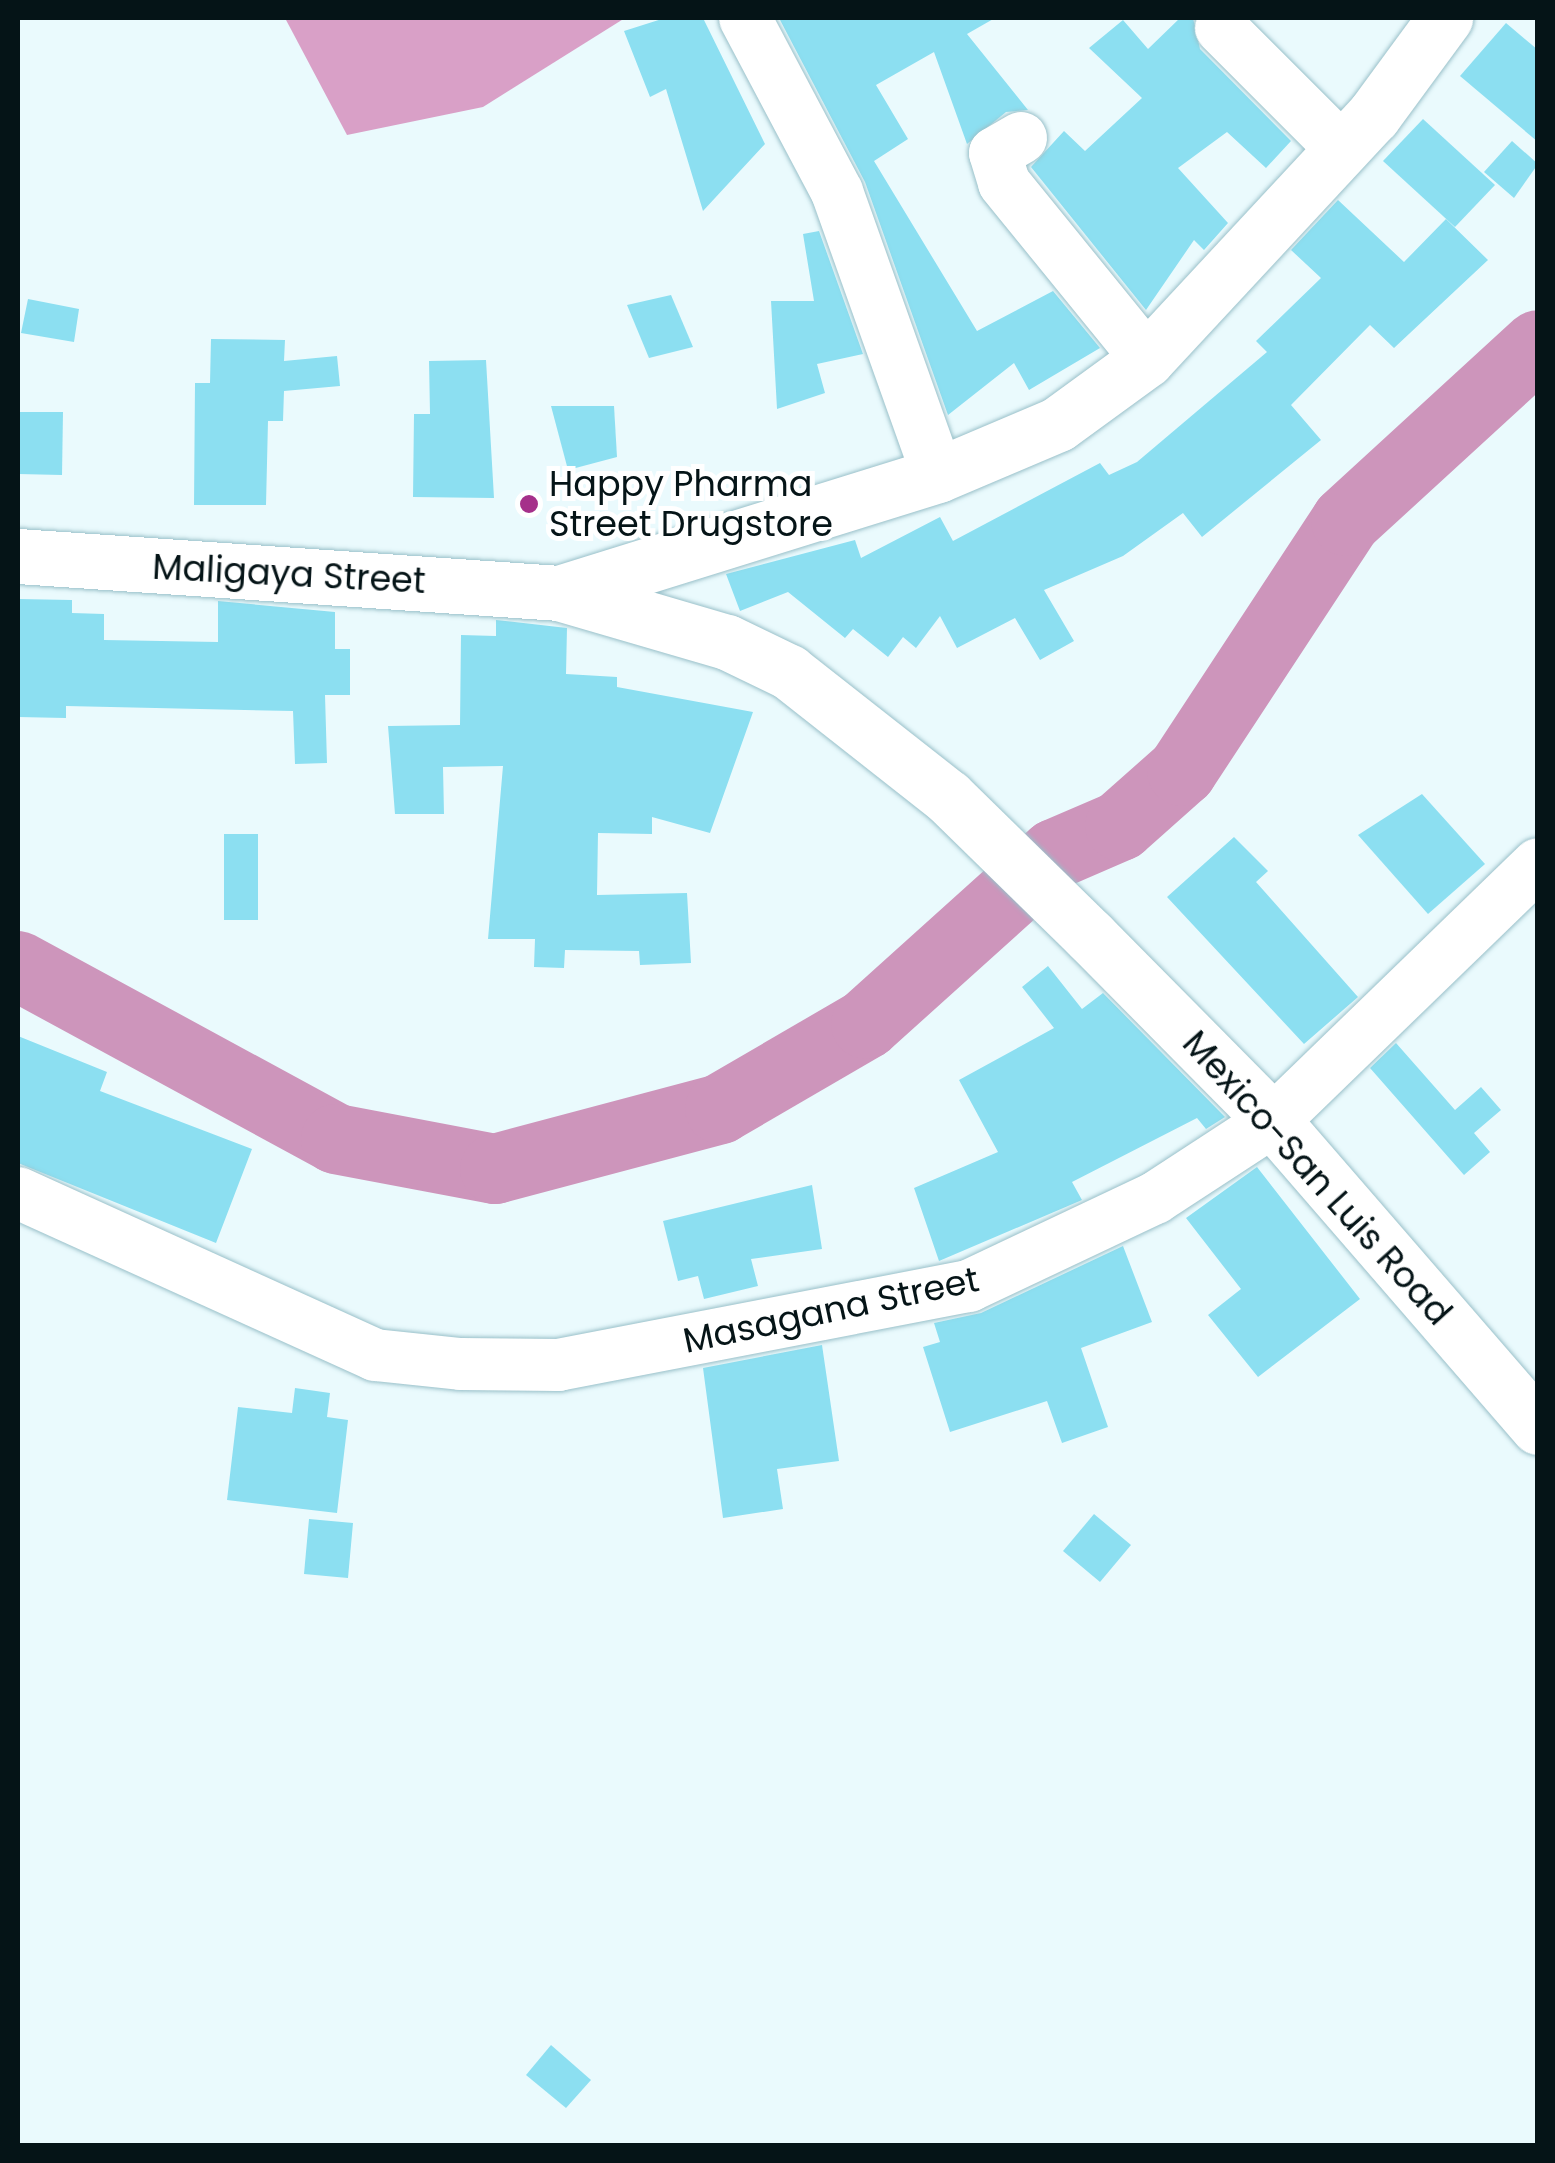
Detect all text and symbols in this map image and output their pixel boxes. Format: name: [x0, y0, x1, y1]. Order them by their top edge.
place label: Happy Pharma Street Drugstore: [549, 463, 833, 545]
marker: Happy Pharma Street Drugstore: [518, 493, 540, 515]
street label: Maligaya Street: [151, 546, 427, 602]
street label: Mexico-San Luis Road: [1174, 1022, 1460, 1334]
street label: Masagana Street: [679, 1258, 983, 1362]

